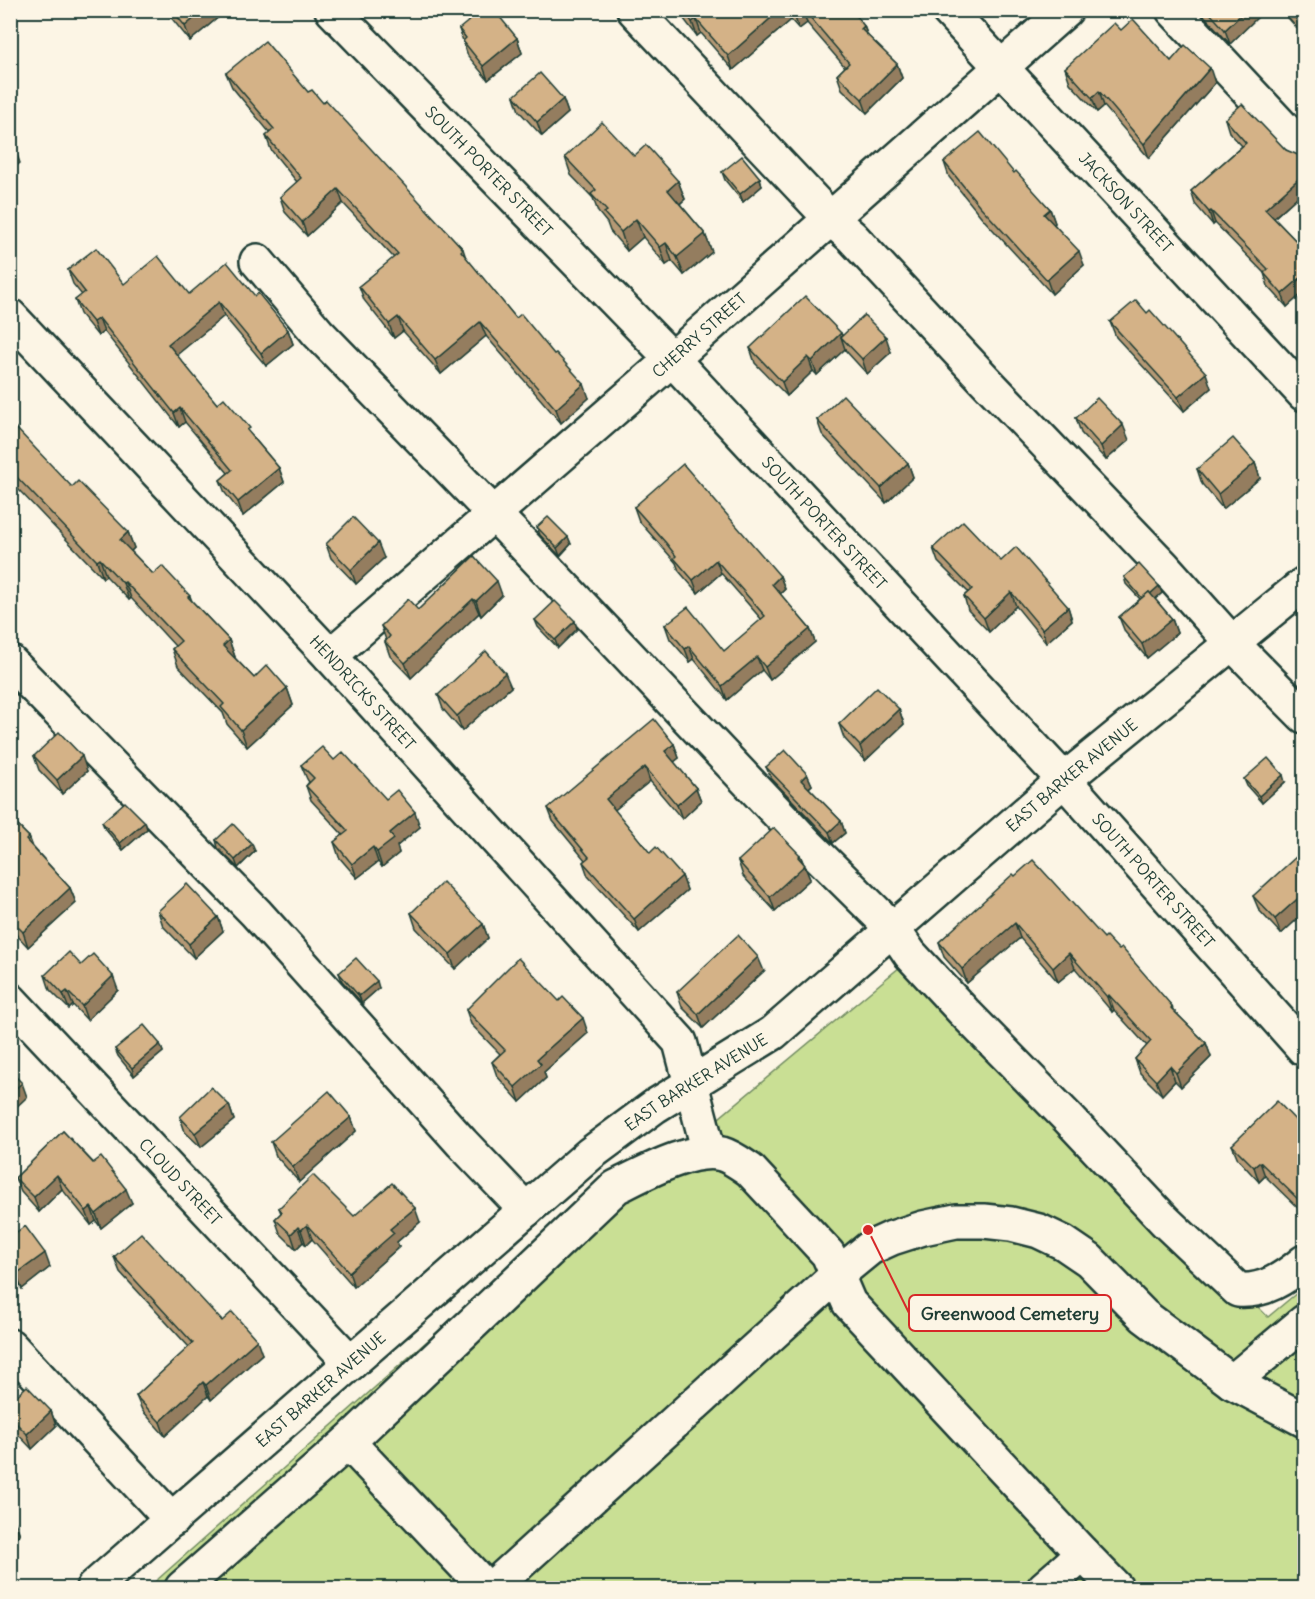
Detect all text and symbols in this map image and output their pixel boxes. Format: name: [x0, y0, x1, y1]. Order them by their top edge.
street label: SOUTH PORTER STREET: [421, 102, 557, 241]
street label: JACKSON STREET: [1075, 148, 1178, 256]
street label: CHERRY STREET: [648, 288, 750, 382]
street label: SOUTH PORTER STREET: [758, 452, 891, 593]
street label: HENDRICKS STREET: [306, 631, 420, 754]
street label: EAST BARKER AVENUE: [1002, 714, 1141, 836]
street label: SOUTH PORTER STREET: [1088, 809, 1219, 952]
street label: EAST BARKER AVENUE: [621, 1029, 771, 1135]
street label: CLOUD STREET: [135, 1134, 226, 1229]
callout: Greenwood Cemetery: [909, 1295, 1111, 1331]
text: Greenwood Cemetery: [921, 1302, 1099, 1325]
street label: EAST BARKER AVENUE: [252, 1327, 389, 1451]

